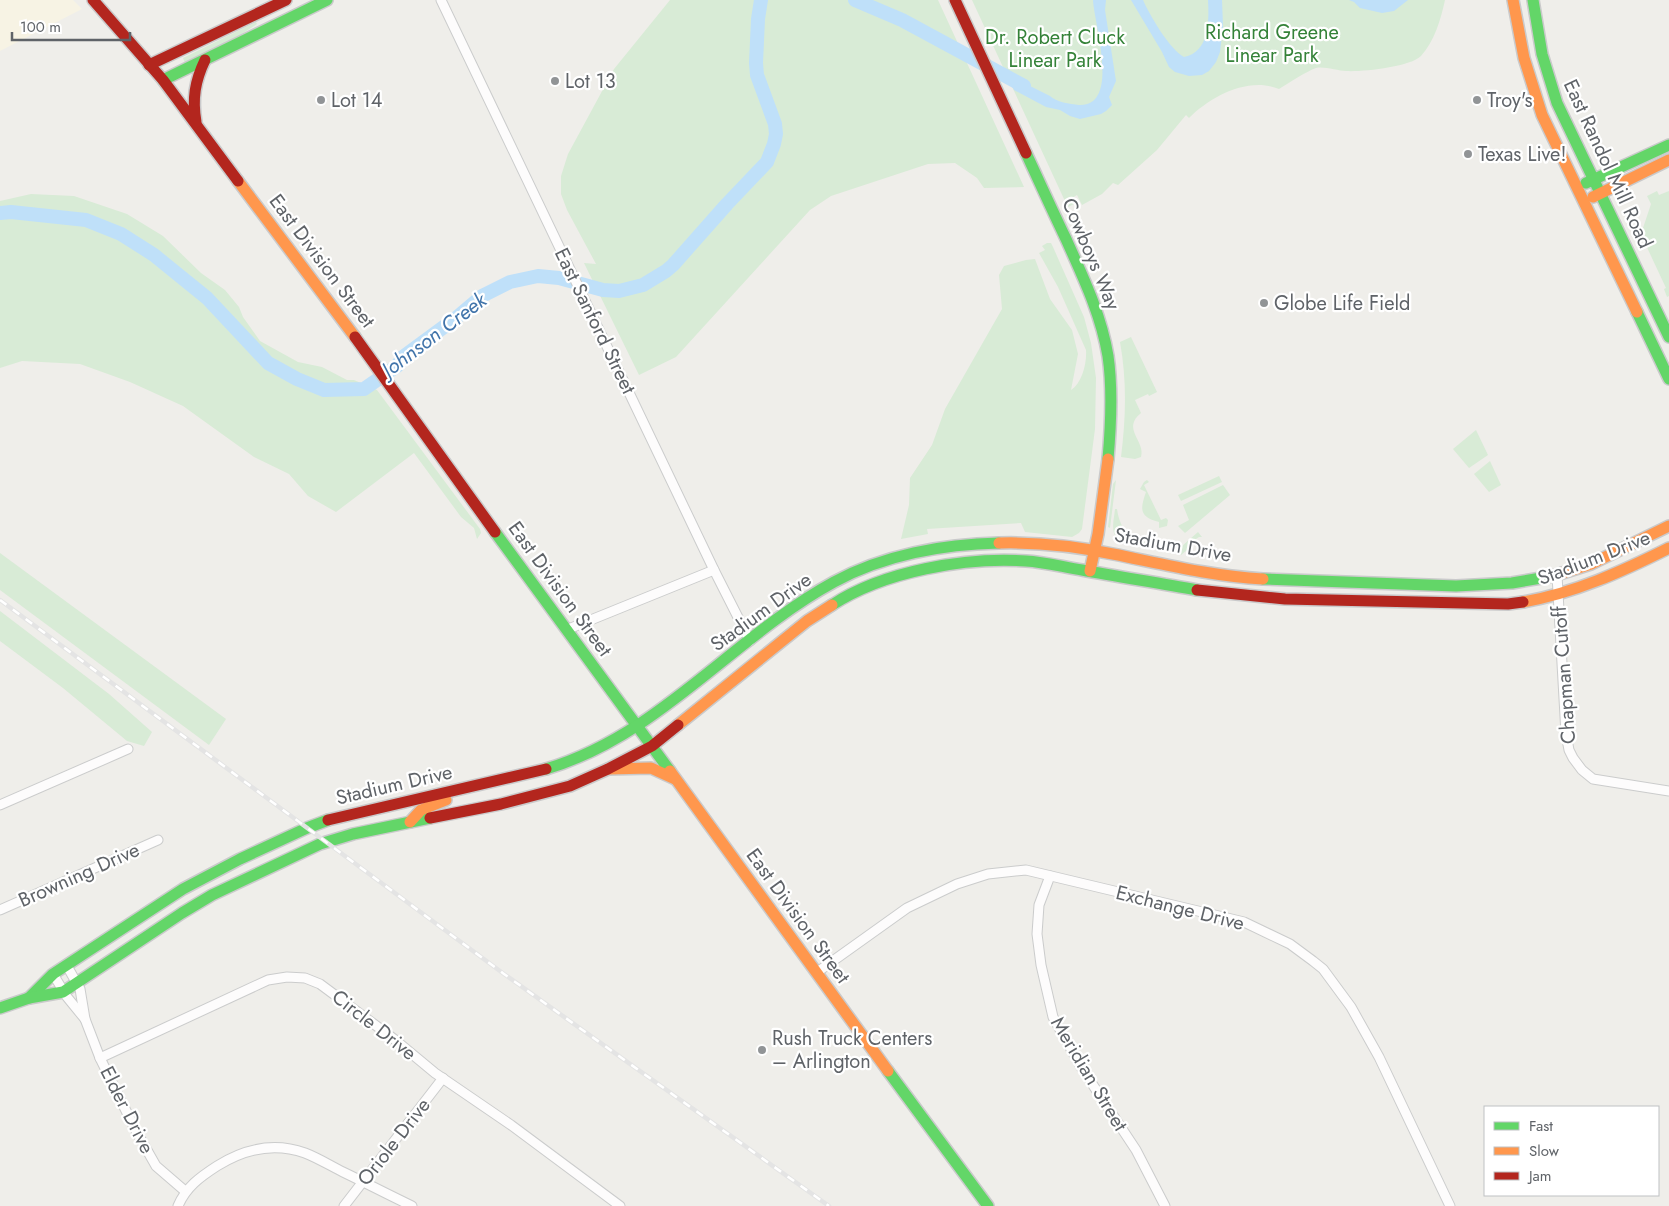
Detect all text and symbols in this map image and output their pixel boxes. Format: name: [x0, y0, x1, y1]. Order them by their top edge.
scale bar: [12, 10, 130, 42]
text: 100 m: [20, 16, 61, 38]
park label: Richard Greene Linear Park: [1205, 18, 1339, 70]
park label: Dr. Robert Cluck Linear Park: [985, 23, 1125, 75]
place label: Lot 13: [565, 67, 616, 96]
marker: Lot 13: [549, 75, 561, 87]
street label: East Randol Mill Road: [1556, 75, 1660, 253]
place label: Lot 14: [331, 86, 383, 115]
place label: Troy's: [1487, 86, 1532, 115]
marker: Lot 14: [315, 94, 327, 106]
marker: Troy's: [1471, 94, 1483, 106]
place label: Texas Live!: [1478, 140, 1566, 169]
marker: Texas Live!: [1462, 148, 1474, 160]
street label: East Division Street: [262, 188, 382, 334]
street label: Cowboys Way: [1054, 194, 1128, 315]
street label: East Sanford Street: [547, 243, 643, 399]
water label: Johnson Creek: [372, 285, 494, 387]
place label: Globe Life Field: [1274, 289, 1410, 318]
marker: Globe Life Field: [1258, 297, 1270, 309]
street label: East Division Street: [501, 515, 619, 663]
street label: Stadium Drive: [1112, 520, 1234, 570]
street label: Stadium Drive: [1533, 523, 1655, 593]
street label: Stadium Drive: [705, 565, 817, 659]
street label: Chapman Cutoff: [1545, 604, 1583, 745]
street label: Stadium Drive: [333, 758, 455, 812]
street label: Browning Drive: [14, 835, 144, 915]
street label: East Division Street: [739, 842, 857, 990]
street label: Exchange Drive: [1113, 878, 1247, 938]
street label: Circle Drive: [326, 983, 422, 1067]
street label: Meridian Street: [1043, 1011, 1135, 1137]
place label: Rush Truck Centers – Arlington: [772, 1024, 932, 1076]
marker: Rush Truck Centers – Arlington: [756, 1044, 768, 1056]
street label: Elder Drive: [93, 1061, 161, 1159]
street label: Oriole Drive: [351, 1092, 437, 1192]
legend: [1484, 1106, 1659, 1196]
text: Fast: [1529, 1115, 1553, 1137]
text: Slow: [1529, 1140, 1560, 1162]
text: Jam: [1527, 1165, 1552, 1187]

